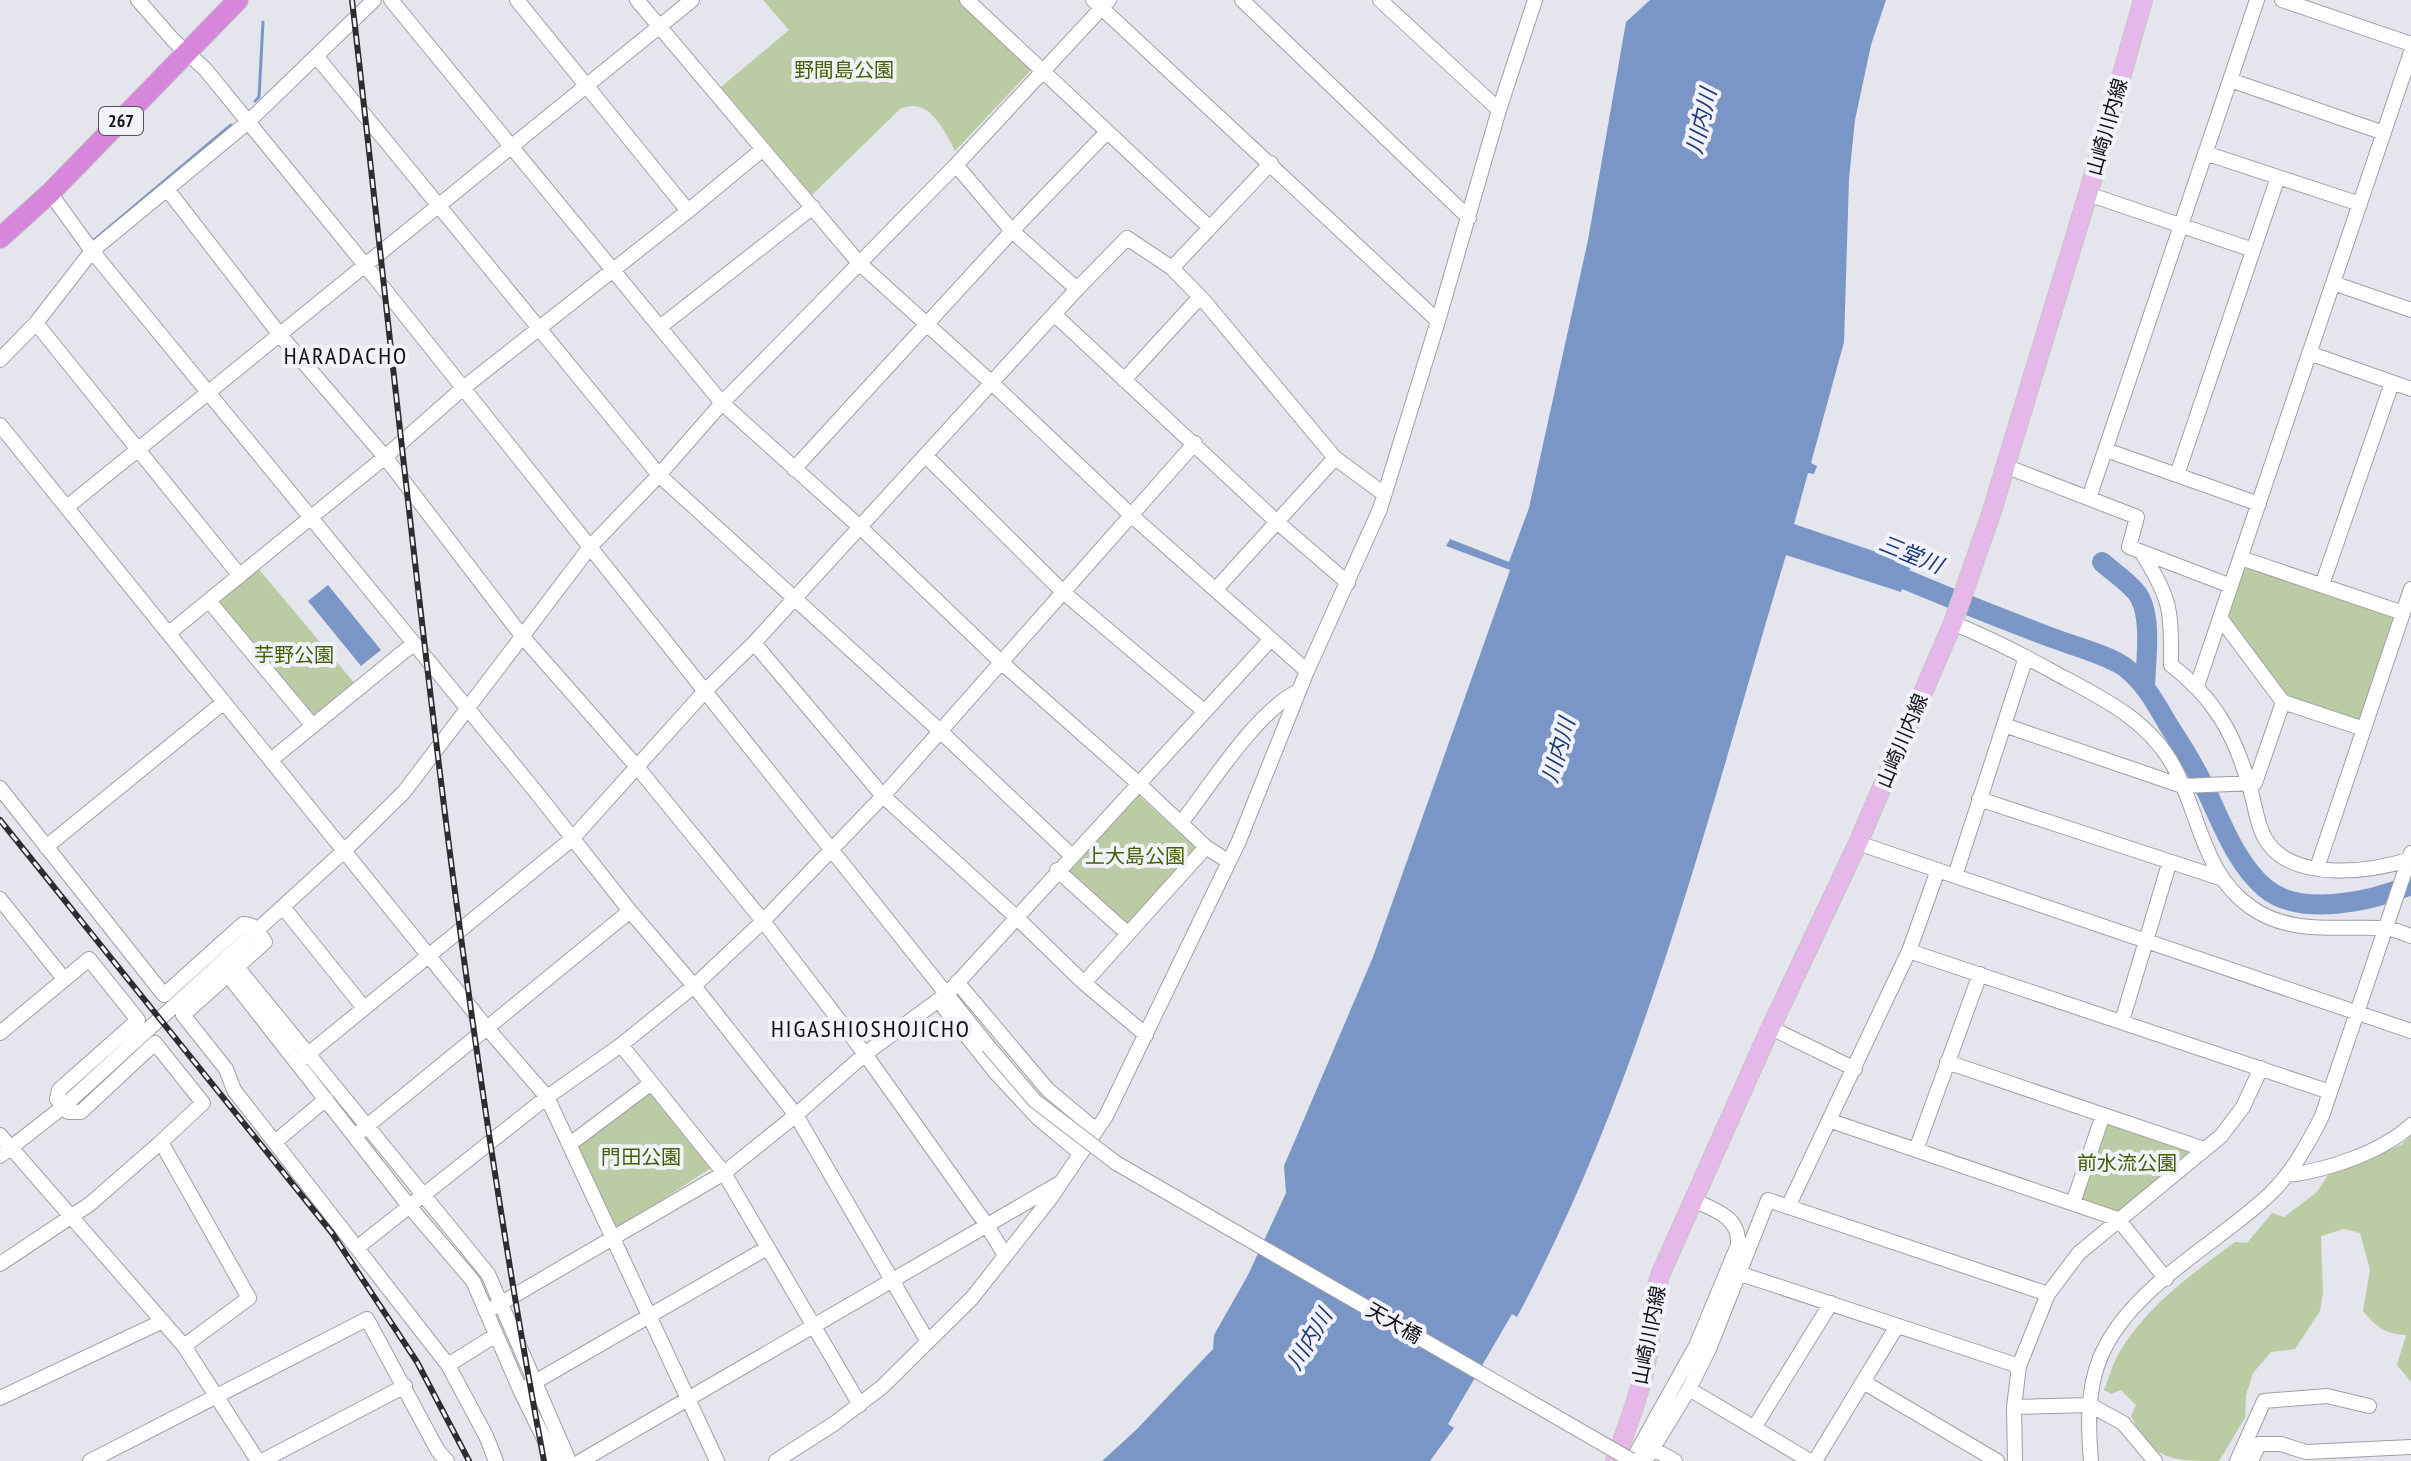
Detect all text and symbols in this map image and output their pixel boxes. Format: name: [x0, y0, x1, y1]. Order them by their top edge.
park label: 野間島公園: [794, 57, 894, 83]
street label: 山崎川内線: [2081, 75, 2133, 179]
water label: 川内川: [1680, 84, 1723, 156]
road number: 267: [99, 107, 143, 135]
district label: HARADACHO: [284, 340, 408, 371]
water label: 三堂川: [1875, 529, 1949, 580]
park label: 芋野公園: [254, 642, 334, 668]
street label: 山崎川内線: [1870, 690, 1934, 792]
water label: 川内川: [1535, 713, 1581, 786]
park label: 上大島公園: [1085, 843, 1185, 869]
district label: HIGASHIOSHOJICHO: [771, 1013, 971, 1044]
park label: 門田公園: [601, 1144, 681, 1170]
park label: 前水流公園: [2077, 1150, 2177, 1176]
street label: 山崎川内線: [1627, 1283, 1671, 1387]
street label: 天大橋: [1362, 1297, 1426, 1349]
water label: 川内川: [1280, 1302, 1339, 1375]

